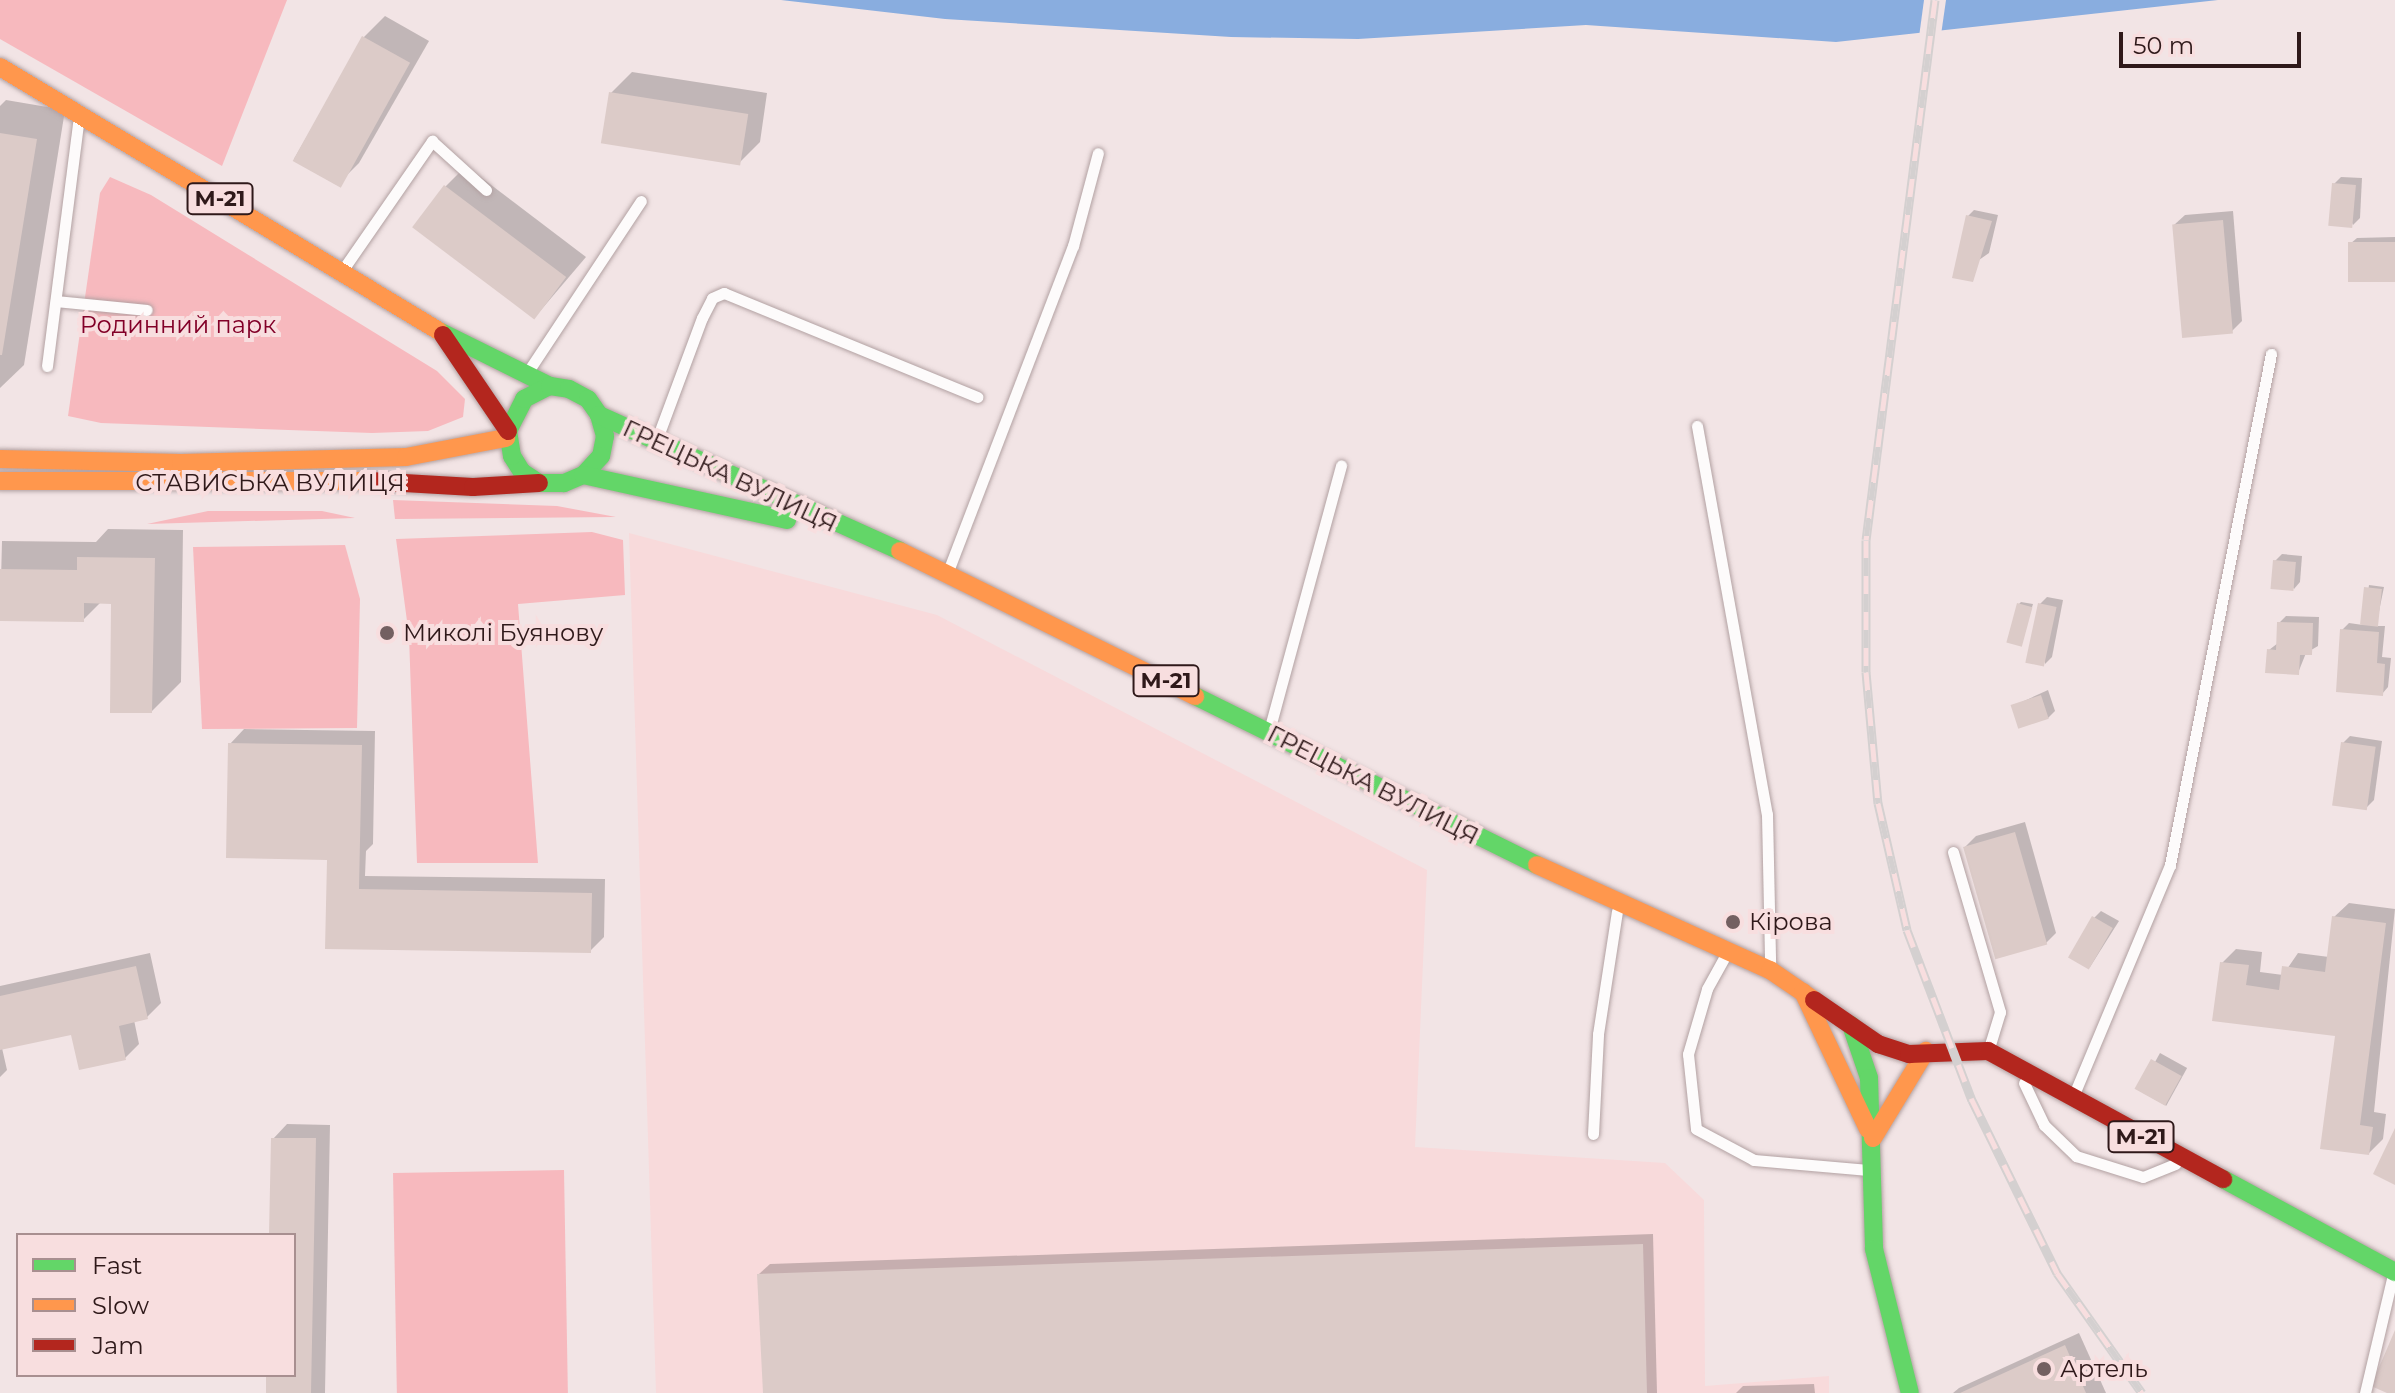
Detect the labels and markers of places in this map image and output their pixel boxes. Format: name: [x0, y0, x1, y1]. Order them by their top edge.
place label: Миколі Буянову: [403, 619, 603, 647]
marker: Миколі Буянову: [378, 624, 396, 642]
place label: Кірова: [1749, 908, 1832, 936]
marker: Кірова: [1724, 913, 1742, 931]
place label: Артель: [2060, 1355, 2148, 1383]
marker: Артель: [2035, 1360, 2053, 1378]

